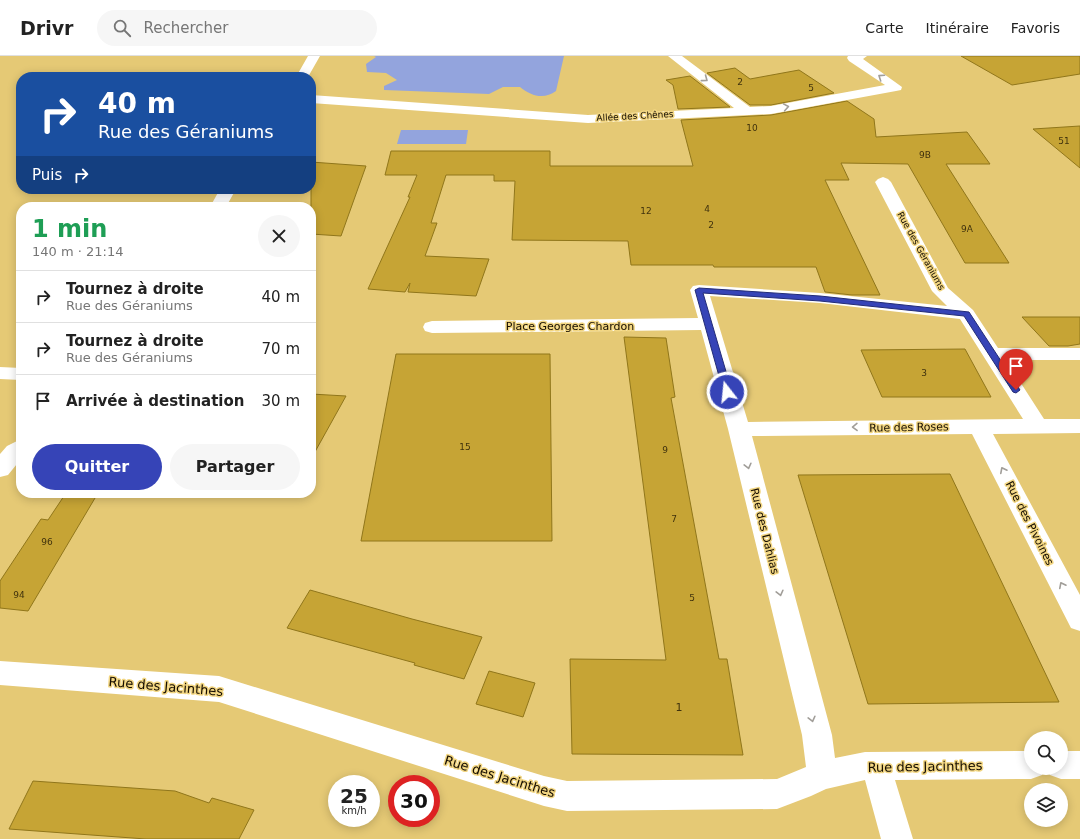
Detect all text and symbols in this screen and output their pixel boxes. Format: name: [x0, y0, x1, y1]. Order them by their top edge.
search box: [97, 10, 377, 46]
text: Drivr: [20, 17, 73, 39]
icon: search: [111, 17, 133, 39]
text: Rechercher: [143, 19, 228, 37]
text: Carte: [865, 20, 904, 36]
text: Itinéraire: [926, 20, 989, 36]
text: Favoris: [1011, 20, 1060, 36]
one-way arrow: [701, 75, 708, 82]
one-way arrow: [879, 75, 886, 82]
house number: 2: [737, 77, 743, 87]
house number: 5: [808, 83, 814, 93]
text: 40 m: [98, 87, 176, 120]
icon: right: [32, 88, 84, 140]
one-way arrow: [783, 104, 789, 112]
street label: Allée des Chênes: [596, 109, 674, 123]
text: Rue des Géraniums: [98, 121, 274, 142]
house number: 10: [746, 123, 758, 133]
house number: 51: [1058, 136, 1070, 146]
house number: 9B: [919, 150, 931, 160]
icon: right: [70, 164, 92, 186]
text: Puis: [32, 166, 62, 184]
house number: 4: [704, 204, 710, 214]
house number: 12: [640, 206, 652, 216]
street label: Rue des Géraniums: [895, 210, 947, 292]
text: 1 min: [32, 215, 107, 243]
button: close: [258, 215, 300, 257]
house number: 2: [708, 220, 714, 230]
house number: 9A: [961, 224, 974, 234]
text: 140 m · 21:14: [32, 244, 123, 259]
text: Tournez à droite: [66, 280, 204, 298]
icon: right: [32, 286, 54, 308]
text: 40 m: [262, 288, 300, 306]
text: Rue des Géraniums: [66, 298, 193, 313]
street label: Place Georges Chardon: [506, 320, 634, 333]
text: Tournez à droite: [66, 332, 204, 350]
icon: right: [32, 338, 54, 360]
text: 70 m: [262, 340, 300, 358]
pin: [999, 349, 1033, 390]
text: Rue des Géraniums: [66, 350, 193, 365]
icon: arrive: [1005, 355, 1027, 377]
house number: 3: [921, 368, 927, 378]
position arrow: [706, 371, 748, 413]
icon: arrive: [32, 390, 54, 412]
text: Arrivée à destination: [66, 392, 244, 410]
text: 30 m: [262, 392, 300, 410]
street label: Rue des Roses: [869, 420, 949, 435]
one-way arrow: [852, 423, 858, 431]
house number: 15: [459, 442, 471, 452]
button: Quitter: [32, 444, 162, 490]
button: Partager: [170, 444, 300, 490]
house number: 9: [662, 445, 668, 455]
one-way arrow: [744, 463, 752, 470]
one-way arrow: [1000, 467, 1007, 474]
street label: Rue des Pivoines: [1003, 479, 1056, 568]
street label: Rue des Dahlias: [748, 487, 782, 576]
house number: 7: [671, 514, 677, 524]
house number: 96: [41, 537, 53, 547]
one-way arrow: [1059, 582, 1067, 590]
one-way arrow: [776, 589, 784, 596]
house number: 94: [13, 590, 25, 600]
house number: 5: [689, 593, 695, 603]
street label: Rue des Jacinthes: [108, 674, 224, 699]
house number: 1: [676, 701, 683, 714]
one-way arrow: [808, 715, 816, 722]
map controls: [1024, 731, 1068, 827]
button: search: [1024, 731, 1068, 775]
street label: Rue des Jacinthes: [443, 753, 557, 801]
street label: Rue des Jacinthes: [867, 758, 983, 775]
speed limit sign: 30: [388, 775, 440, 827]
button: layers: [1024, 783, 1068, 827]
text: 25: [340, 784, 368, 808]
text: km/h: [341, 805, 367, 816]

